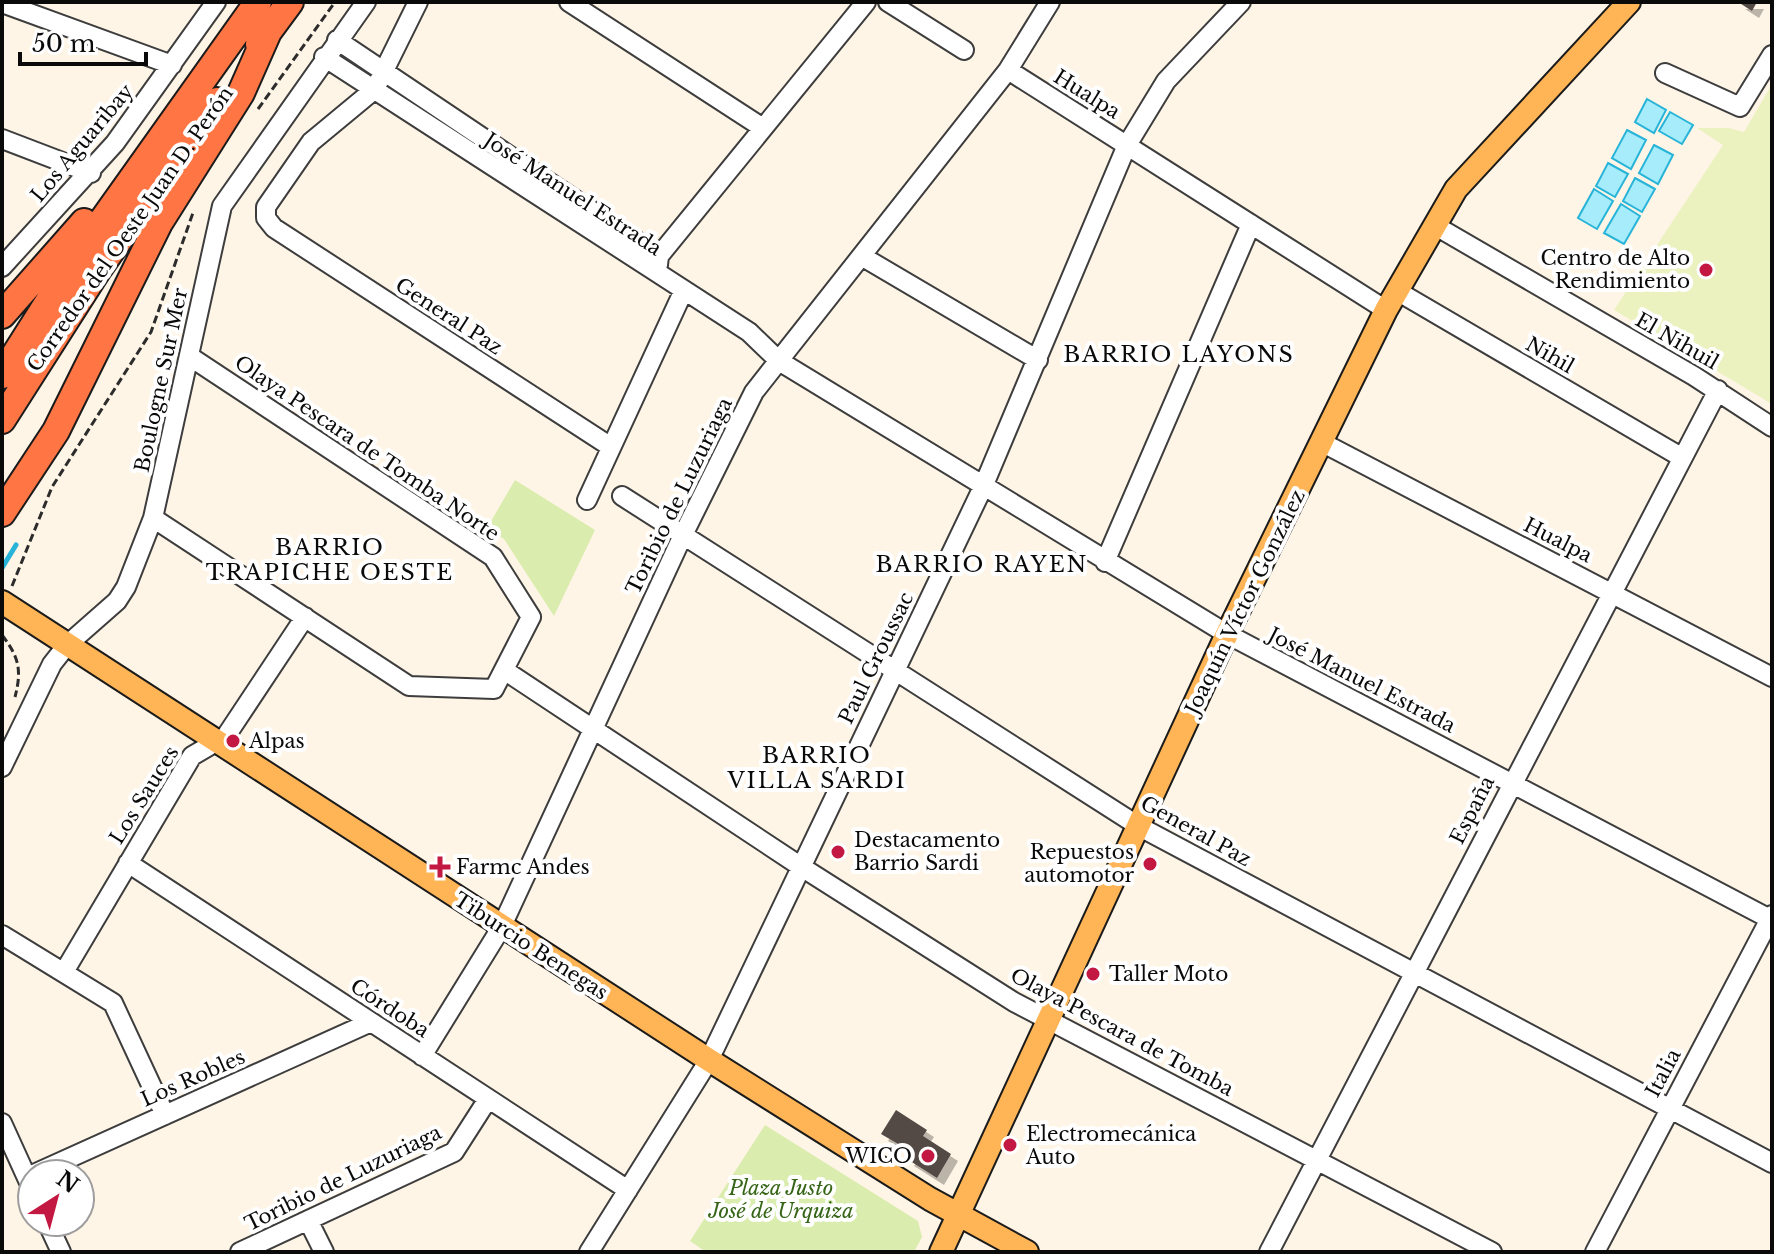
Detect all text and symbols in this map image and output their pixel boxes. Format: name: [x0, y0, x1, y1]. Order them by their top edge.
scale bar: [20, 16, 146, 66]
text: 50 m: [32, 29, 96, 58]
street label: Hualpa: [1049, 64, 1125, 124]
street label: Los Aguaribay: [26, 79, 138, 207]
street label: Corredor del Oeste Juan D. Perón: [22, 82, 238, 376]
street label: José Manuel Estrada: [477, 126, 667, 261]
place label: Centro de Alto Rendimiento: [1541, 246, 1690, 293]
marker: Centro de Alto Rendimiento: [1697, 261, 1715, 279]
street label: General Paz: [391, 273, 507, 359]
street label: Boulogne Sur Mer: [130, 285, 192, 474]
street label: El Nihuil: [1631, 308, 1723, 374]
street label: Nihil: [1522, 332, 1578, 378]
district label: BARRIO LAYONS: [1063, 341, 1295, 368]
street label: Olaya Pescara de Tomba Norte: [230, 350, 504, 546]
street label: Toribio de Luzuriaga: [621, 393, 737, 598]
street label: Joaquín Víctor González: [1179, 486, 1310, 721]
street label: Hualpa: [1520, 513, 1597, 568]
district label: BARRIO TRAPICHE OESTE: [206, 534, 454, 586]
district label: BARRIO RAYEN: [876, 551, 1088, 578]
street label: Paul Groussac: [834, 588, 918, 728]
street label: José Manuel Estrada: [1262, 621, 1460, 738]
place label: Alpas: [248, 729, 305, 753]
marker: Alpas: [224, 732, 242, 750]
street label: Los Sauces: [104, 742, 184, 848]
district label: BARRIO VILLA SARDI: [726, 742, 907, 794]
street label: España: [1445, 771, 1500, 848]
street label: General Paz: [1137, 791, 1255, 871]
place label: Destacamento Barrio Sardi: [854, 828, 1000, 875]
place label: Repuestos automotor: [1024, 840, 1134, 887]
marker: Destacamento Barrio Sardi: [829, 843, 847, 861]
place label: Farmc Andes: [456, 855, 590, 879]
marker: Repuestos automotor: [1141, 855, 1159, 873]
marker: Farmc Andes: [431, 858, 449, 876]
street label: Tiburcio Benegas: [450, 887, 612, 1005]
place label: Taller Moto: [1109, 962, 1228, 986]
street label: Olaya Pescara de Tomba: [1006, 963, 1238, 1102]
marker: Taller Moto: [1084, 965, 1102, 983]
street label: Córdoba: [346, 974, 435, 1043]
street label: Los Robles: [137, 1044, 249, 1112]
street label: Italia: [1640, 1044, 1686, 1101]
street label: Toribio de Luzuriaga: [241, 1120, 446, 1236]
place label: Electromecánica Auto: [1025, 1122, 1197, 1169]
marker: Electromecánica Auto: [1001, 1136, 1019, 1154]
place label: WICO: [844, 1144, 912, 1168]
marker: WICO: [919, 1147, 937, 1165]
north arrow: [16, 1158, 96, 1238]
text: N: [51, 1165, 84, 1199]
park label: Plaza Justo José de Urquiza: [707, 1176, 854, 1223]

